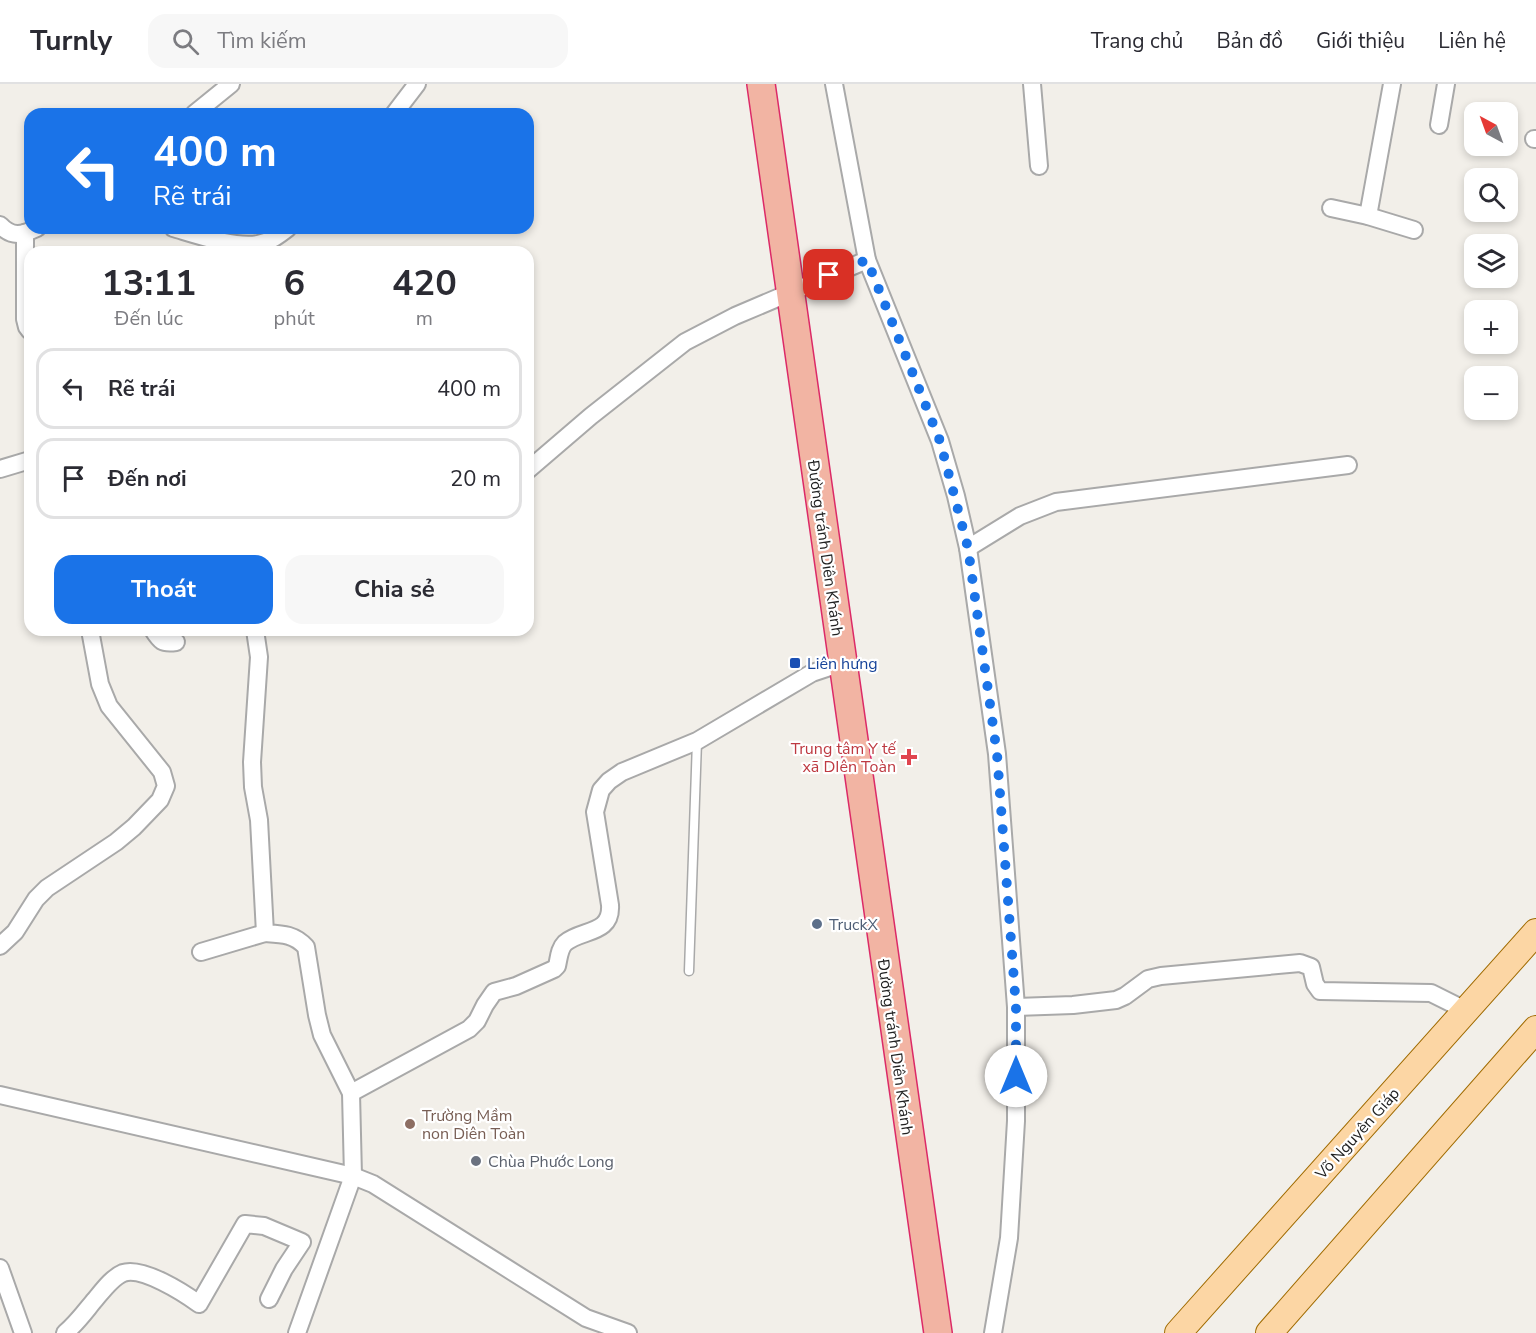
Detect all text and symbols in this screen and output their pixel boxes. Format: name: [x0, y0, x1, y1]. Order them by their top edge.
search box: [148, 14, 568, 68]
text: Turnly: [30, 22, 112, 60]
icon: search: [169, 25, 202, 58]
text: Tìm kiếm: [217, 26, 307, 56]
text: Trang chủ: [1091, 27, 1183, 55]
text: Bản đồ: [1216, 27, 1283, 55]
text: Giới thiệu: [1316, 27, 1405, 55]
text: Liên hệ: [1438, 27, 1506, 55]
north arrow: [1464, 102, 1518, 156]
map controls: [1464, 102, 1518, 420]
text: 400 m: [153, 124, 277, 181]
icon: left: [54, 132, 132, 210]
button: search: [1464, 168, 1518, 222]
text: Rẽ trái: [153, 178, 232, 215]
button: layers: [1464, 234, 1518, 288]
pin: [803, 249, 854, 300]
icon: arrive: [812, 258, 845, 291]
text: 13:11: [101, 259, 196, 308]
text: 6: [283, 259, 305, 308]
text: 420: [392, 259, 457, 308]
button: +: [1464, 300, 1518, 354]
text: Đến lúc: [115, 305, 183, 332]
text: phút: [274, 305, 315, 332]
text: m: [416, 305, 433, 332]
button: −: [1464, 366, 1518, 420]
icon: left: [57, 372, 90, 405]
text: Rẽ trái: [108, 374, 175, 404]
text: 400 m: [437, 374, 501, 404]
street label: Đường tránh Diên Khánh: [802, 458, 848, 638]
icon: arrive: [57, 462, 90, 495]
text: Đến nơi: [108, 464, 187, 494]
text: 20 m: [450, 464, 501, 494]
button: Thoát: [54, 555, 273, 624]
button: Chia sẻ: [285, 555, 504, 624]
place label: Liên hưng: [807, 653, 878, 675]
marker: Liên hưng: [788, 656, 802, 670]
place label: Trung tâm Y tế xã DIên Toàn: [791, 738, 896, 778]
marker: Trung tâm Y tế xã DIên Toàn: [900, 748, 918, 766]
place label: TruckX: [829, 914, 879, 936]
marker: TruckX: [810, 917, 824, 931]
street label: Đường tránh Diên Khánh: [872, 957, 918, 1137]
position arrow: [984, 1044, 1048, 1108]
street label: Võ Nguyên Giáp: [1310, 1083, 1405, 1185]
place label: Trường Mầm non Diên Toàn: [422, 1105, 525, 1145]
marker: Trường Mầm non Diên Toàn: [403, 1117, 417, 1131]
place label: Chùa Phước Long: [488, 1151, 614, 1173]
marker: Chùa Phước Long: [469, 1154, 483, 1168]

